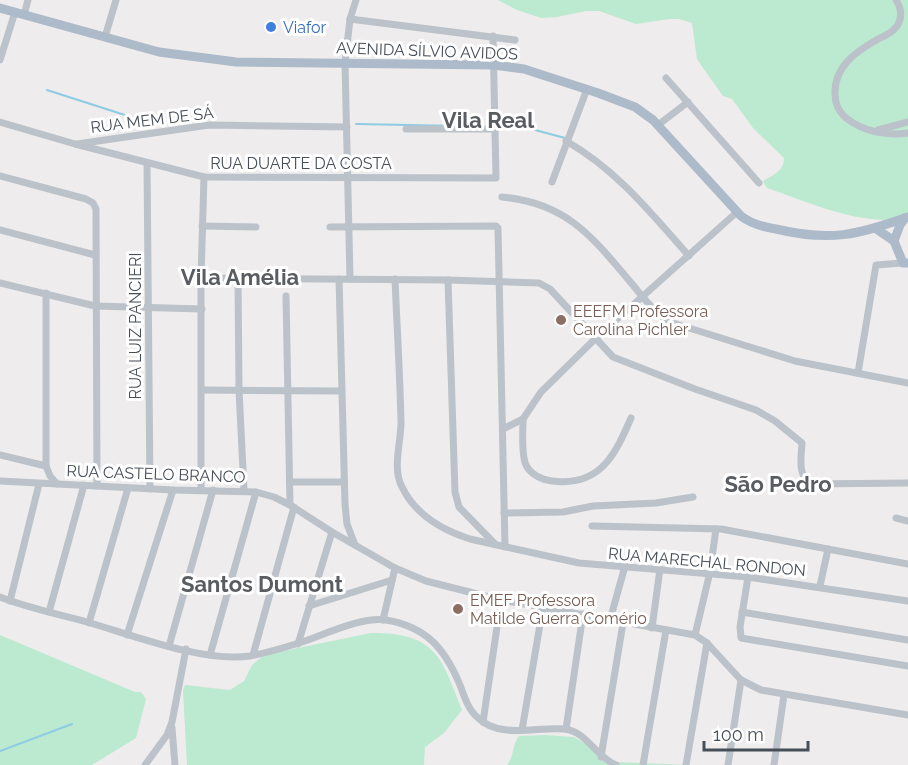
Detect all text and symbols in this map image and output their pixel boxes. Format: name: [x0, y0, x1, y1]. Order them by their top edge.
place label: Viafor: [283, 18, 327, 37]
marker: Viafor: [264, 20, 278, 34]
street label: AVENIDA SÍLVIO AVIDOS: [336, 37, 519, 64]
street label: RUA MEM DE SÁ: [89, 102, 215, 137]
district label: Vila Real: [442, 107, 535, 133]
street label: RUA DUARTE DA COSTA: [210, 154, 392, 173]
street label: RUA LUIZ PANCIERI: [126, 253, 145, 399]
district label: Vila Amélia: [181, 264, 299, 290]
place label: EEEFM Professora Carolina Pichler: [573, 302, 708, 339]
marker: EEEFM Professora Carolina Pichler: [554, 313, 568, 327]
street label: RUA CASTELO BRANCO: [66, 461, 246, 487]
district label: São Pedro: [724, 471, 832, 497]
street label: RUA MARECHAL RONDON: [607, 544, 807, 580]
district label: Santos Dumont: [181, 571, 344, 597]
place label: EMEF Professora Matilde Guerra Comério: [470, 591, 647, 628]
marker: EMEF Professora Matilde Guerra Comério: [451, 602, 465, 616]
scale bar: [704, 714, 808, 752]
text: 100 m: [713, 724, 764, 745]

